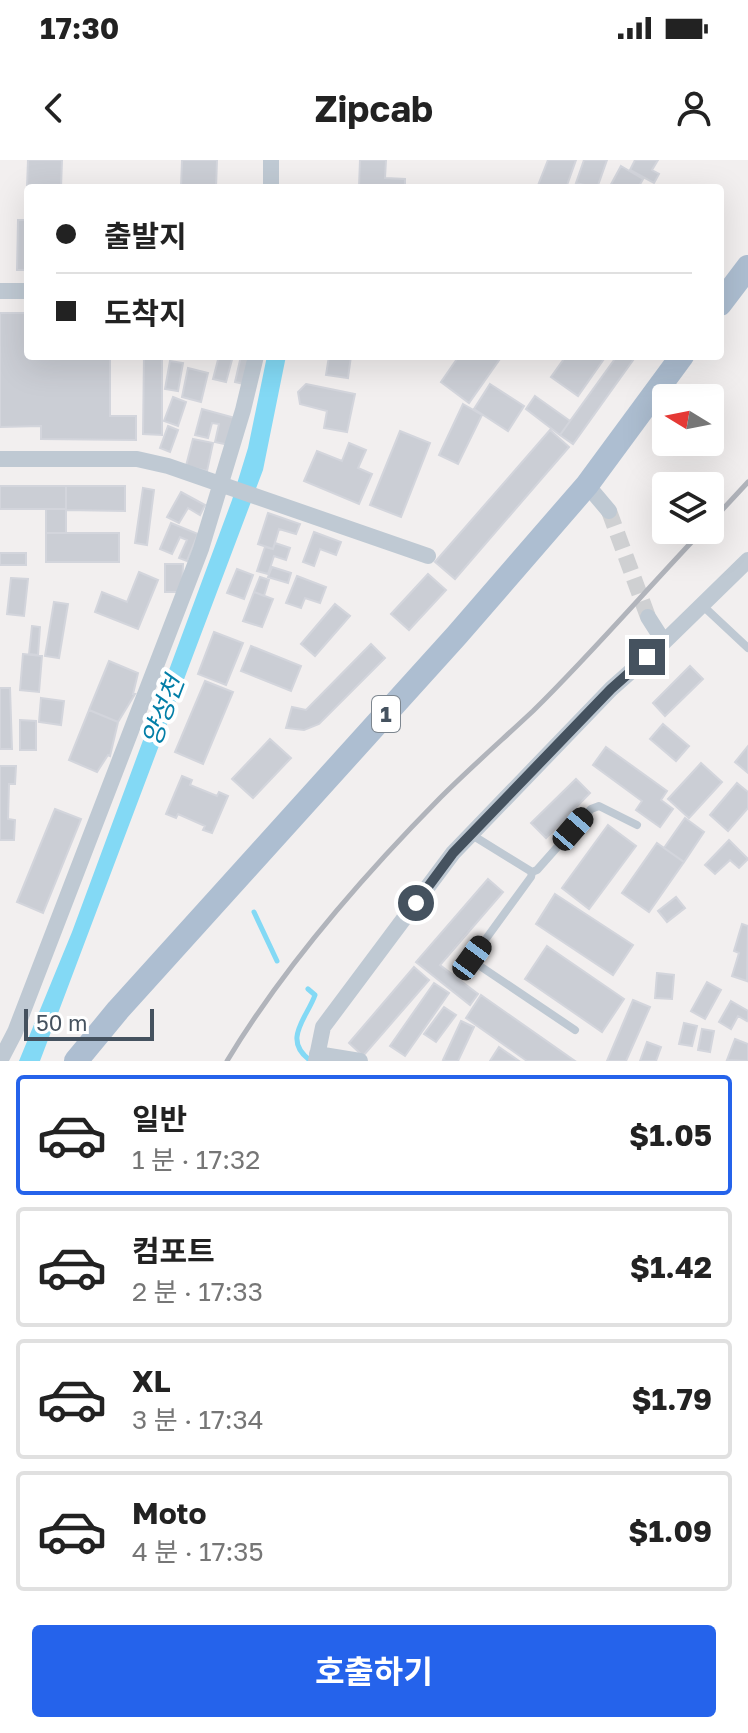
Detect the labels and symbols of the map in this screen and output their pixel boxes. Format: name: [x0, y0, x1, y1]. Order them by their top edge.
north arrow: [652, 384, 724, 456]
route end: [629, 639, 665, 675]
water label: 양성천: [135, 669, 191, 750]
road number: 1: [372, 696, 400, 732]
car: [548, 803, 598, 855]
route start: [398, 885, 434, 921]
car: [448, 932, 496, 984]
scale bar: [24, 1005, 154, 1041]

